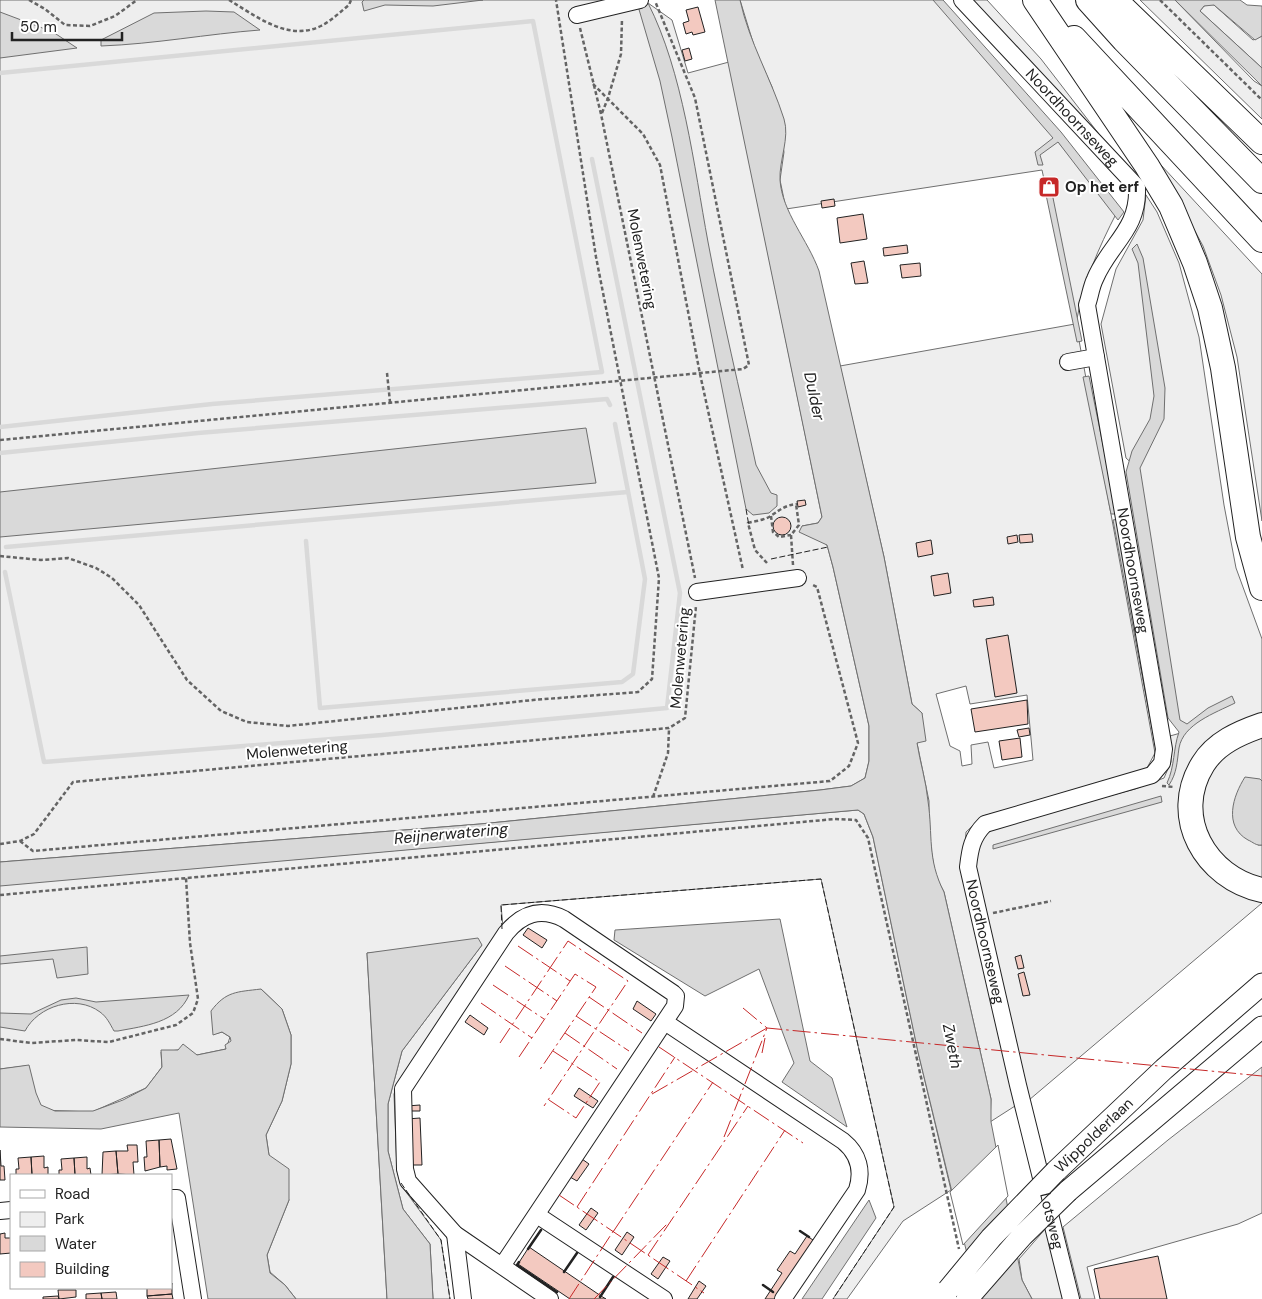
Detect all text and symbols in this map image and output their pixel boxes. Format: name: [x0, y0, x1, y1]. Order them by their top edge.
scale bar: [12, 10, 122, 42]
text: 50 m: [20, 17, 57, 37]
street label: Noordhoornseweg: [1021, 64, 1123, 171]
shop icon: Op het erf: [1037, 175, 1061, 199]
place label: Op het erf: [1065, 177, 1139, 197]
street label: Molenwetering: [622, 207, 662, 311]
water label: Dulder: [799, 370, 830, 423]
street label: Noordhoornseweg: [1112, 506, 1154, 635]
street label: Molenwetering: [666, 606, 694, 710]
street label: Molenwetering: [245, 736, 349, 764]
water label: Reijnerwatering: [393, 818, 510, 849]
street label: Noordhoornseweg: [961, 878, 1009, 1006]
water label: Zweth: [938, 1022, 967, 1070]
street label: Wippolderlaan: [1050, 1093, 1137, 1177]
legend: [10, 1174, 172, 1289]
text: Road: [55, 1184, 90, 1204]
street label: Lotsweg: [1035, 1191, 1068, 1251]
text: Park: [55, 1209, 85, 1229]
text: Water: [55, 1234, 97, 1254]
text: Building: [55, 1259, 110, 1279]

